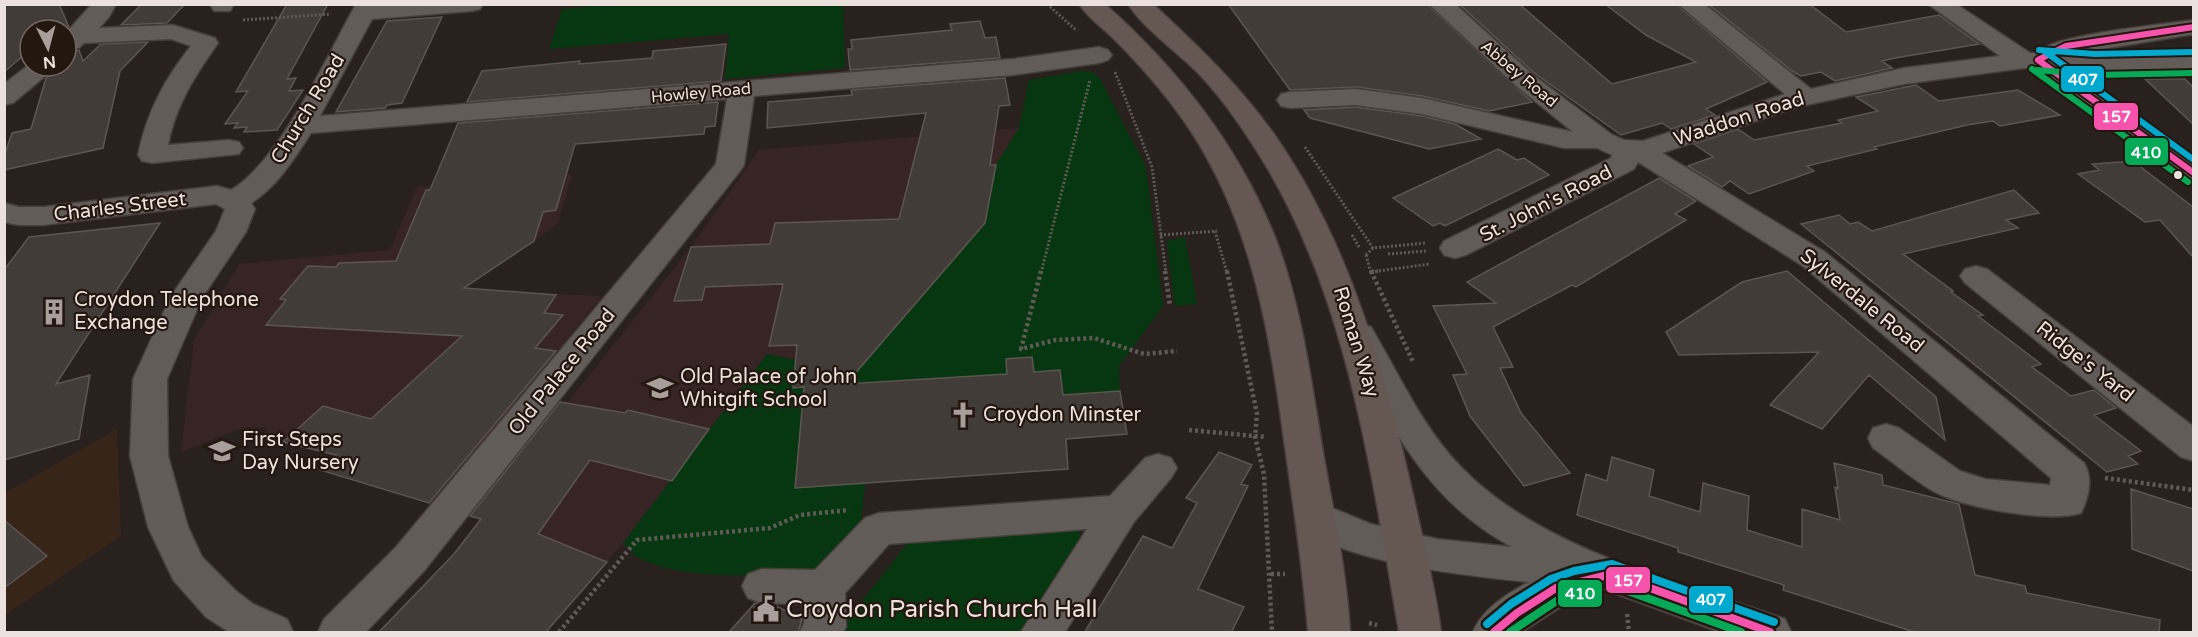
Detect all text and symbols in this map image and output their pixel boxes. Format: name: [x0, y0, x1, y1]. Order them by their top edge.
north arrow: [18, 18, 78, 78]
street label: Abbey Road: [1477, 36, 1561, 112]
street label: Church Road: [266, 50, 350, 168]
text: N: [42, 51, 57, 73]
line badge: 407: [2060, 65, 2105, 93]
text: 407: [2068, 70, 2098, 90]
street label: Howley Road: [650, 79, 752, 107]
street label: Waddon Road: [1671, 87, 1807, 151]
line badge: 157: [2093, 102, 2139, 131]
text: 157: [2101, 107, 2131, 127]
line badge: 410: [2124, 137, 2169, 166]
text: 410: [2131, 143, 2161, 163]
street label: St. John's Road: [1476, 160, 1616, 248]
unlabelled marker: [2172, 169, 2184, 181]
street label: Charles Street: [52, 187, 188, 227]
street label: Sylverdale Road: [1795, 244, 1929, 358]
street label: Roman Way: [1328, 284, 1384, 401]
place label: Croydon Telephone Exchange: [74, 288, 259, 335]
building icon: Croydon Telephone Exchange: [39, 297, 69, 327]
street label: Old Palace Road: [503, 304, 621, 440]
street label: Ridge's Yard: [2031, 316, 2139, 408]
place label: Old Palace of John Whitgift School: [680, 365, 857, 412]
school or university icon: Old Palace of John Whitgift School: [645, 373, 675, 403]
church icon: Croydon Minster: [948, 400, 978, 430]
place label: Croydon Minster: [983, 403, 1142, 427]
place label: First Steps Day Nursery: [242, 428, 359, 475]
school or university icon: First Steps Day Nursery: [207, 436, 237, 466]
line badge: 157: [1605, 566, 1651, 594]
text: 157: [1613, 571, 1643, 591]
line badge: 410: [1557, 579, 1603, 608]
text: 410: [1565, 584, 1595, 604]
line badge: 407: [1688, 585, 1734, 614]
text: 407: [1696, 590, 1726, 610]
public building icon: Croydon Parish Church Hall: [751, 594, 781, 624]
place label: Croydon Parish Church Hall: [786, 595, 1097, 624]

